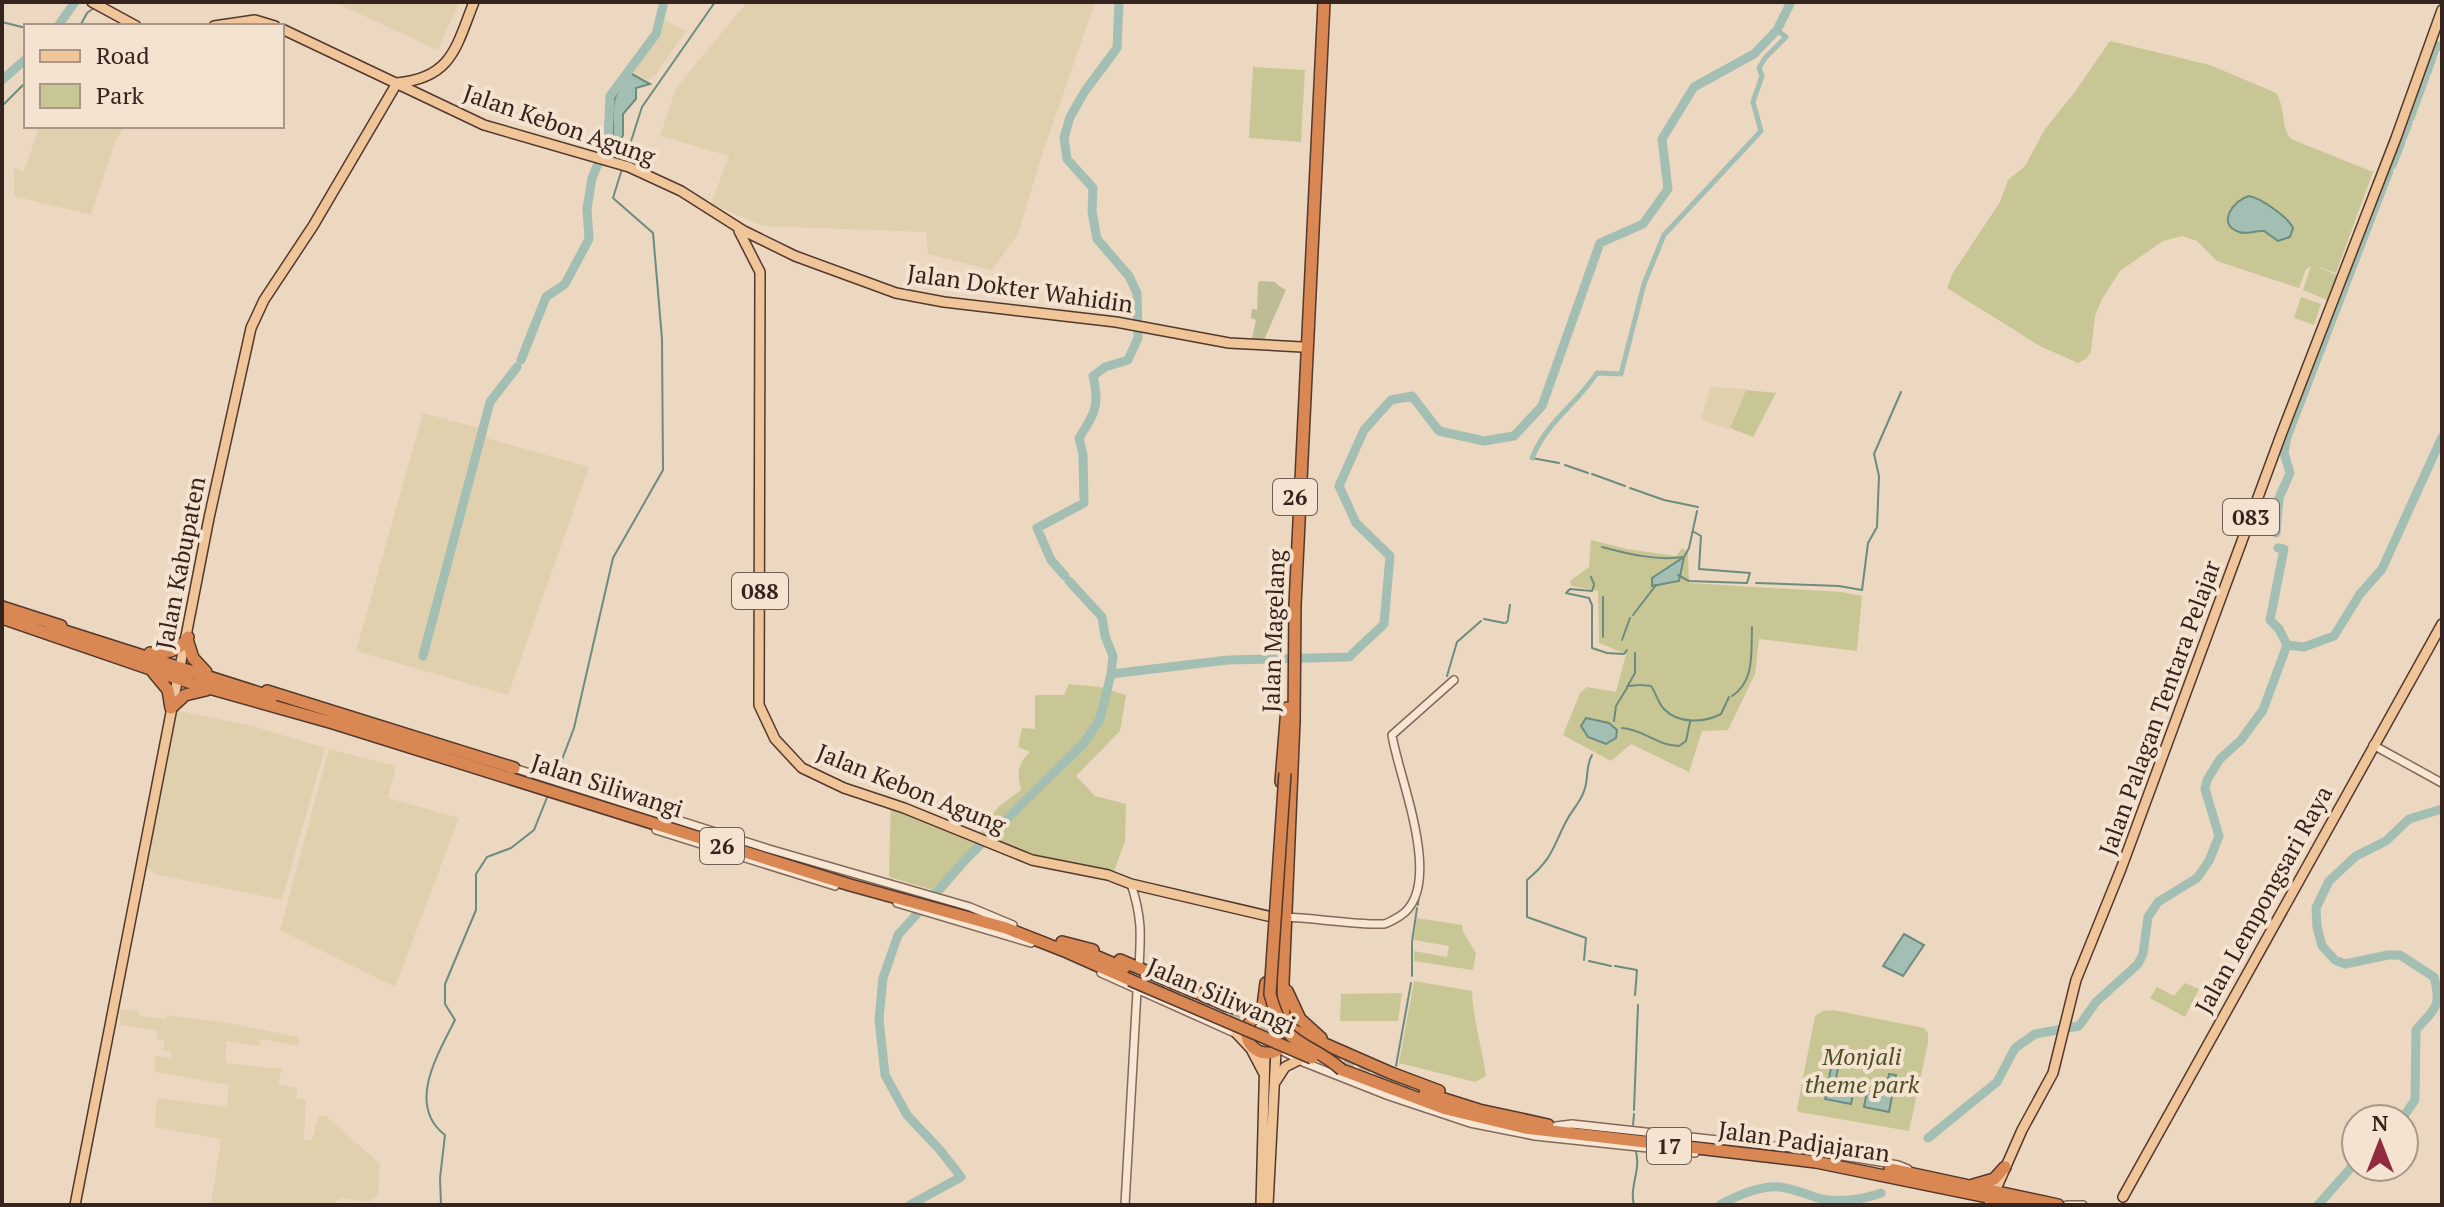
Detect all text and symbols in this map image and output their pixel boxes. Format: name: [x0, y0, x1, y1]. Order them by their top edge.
legend: [24, 24, 284, 128]
text: Road: [96, 39, 150, 71]
street label: Jalan Kebon Agung: [459, 76, 660, 172]
text: Park: [96, 79, 145, 111]
street label: Jalan Dokter Wahidin: [905, 256, 1135, 320]
street label: Jalan Kabupaten: [148, 474, 212, 652]
road number: 26: [1273, 479, 1317, 515]
road number: 083: [2223, 499, 2279, 535]
street label: Jalan Magelang: [1254, 548, 1292, 713]
street label: Jalan Palagan Tentara Pelajar: [2091, 555, 2228, 859]
road number: 088: [732, 573, 788, 609]
street label: Jalan Kebon Agung: [812, 736, 1011, 841]
street label: Jalan Siliwangi: [527, 745, 687, 825]
street label: Jalan Lempongsari Raya: [2187, 780, 2339, 1019]
road number: 26: [700, 828, 744, 864]
street label: Jalan Siliwangi: [1142, 949, 1300, 1041]
park label: Monjali theme park: [1805, 1040, 1920, 1100]
north arrow: [2340, 1103, 2420, 1183]
text: N: [2372, 1108, 2389, 1137]
street label: Jalan Padjajaran: [1716, 1113, 1892, 1169]
road number: 17: [1647, 1128, 1691, 1164]

